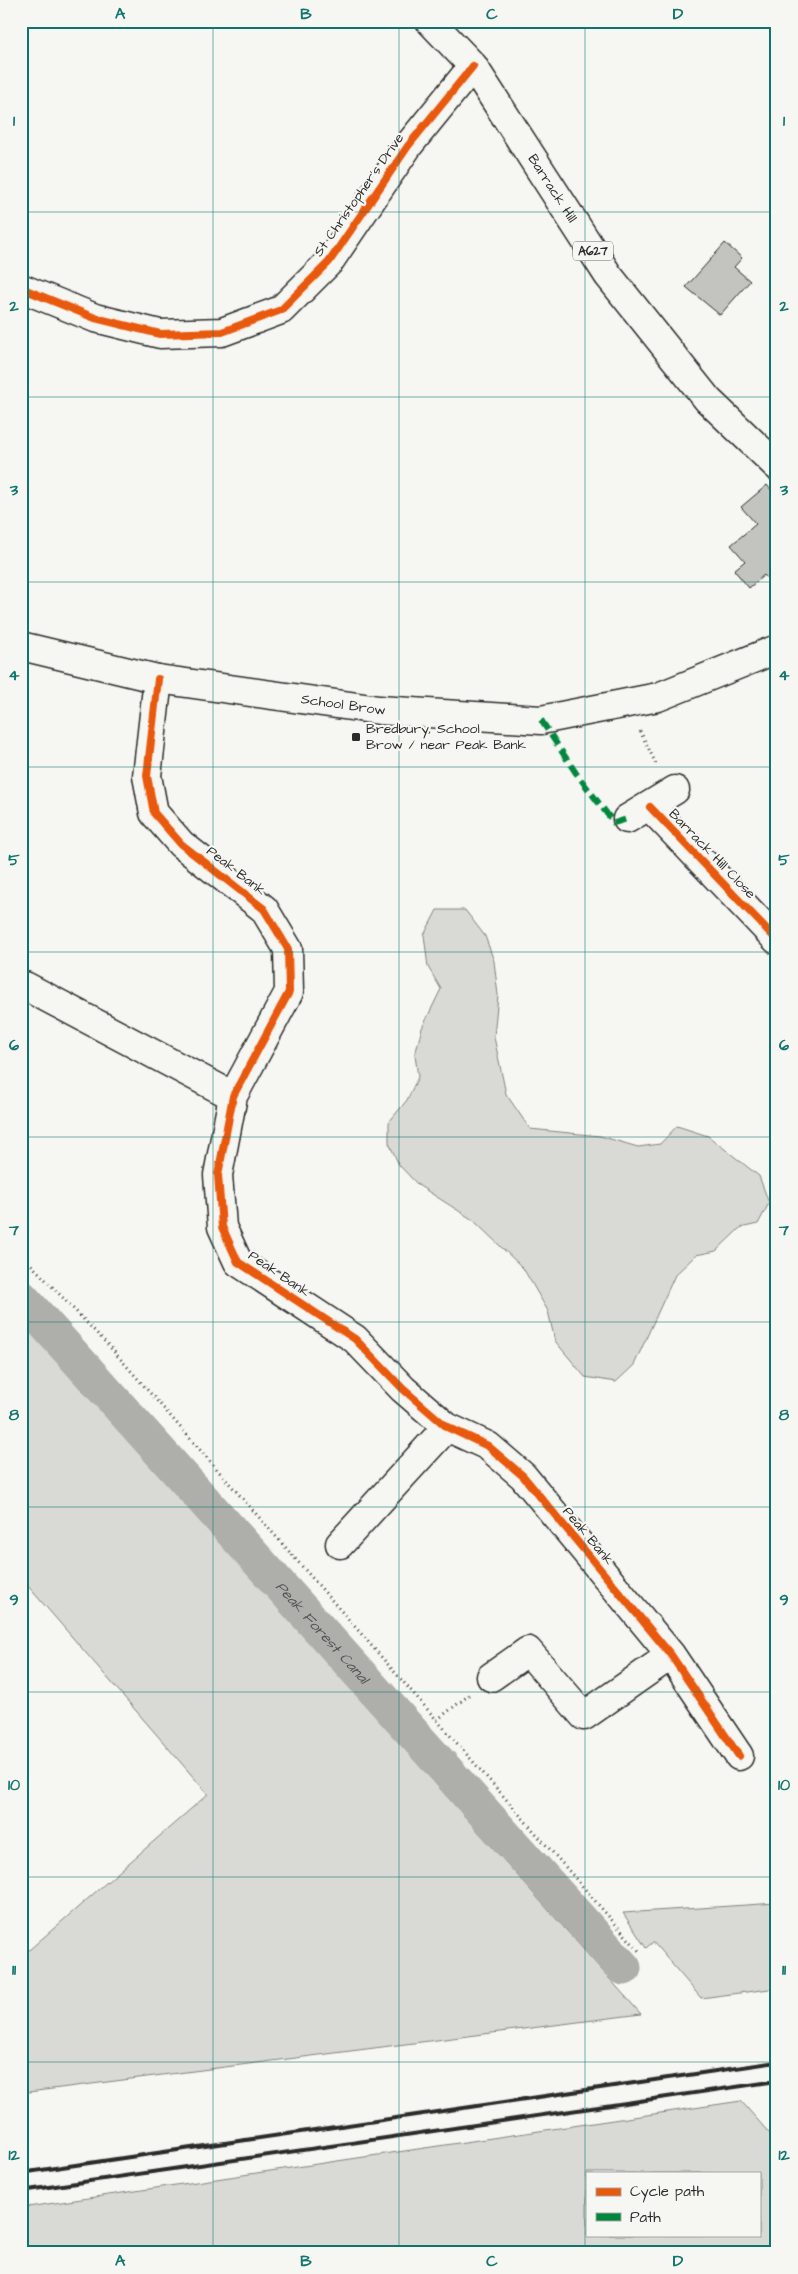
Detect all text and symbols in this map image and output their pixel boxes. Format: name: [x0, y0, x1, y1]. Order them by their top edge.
text: A: [115, 3, 126, 25]
text: B: [300, 3, 312, 25]
text: C: [486, 3, 498, 25]
text: D: [673, 3, 684, 25]
text: 1: [13, 110, 16, 132]
text: 1: [783, 110, 786, 132]
street label: St Christopher's Drive: [309, 129, 409, 261]
street label: Barrack Hill: [523, 150, 582, 227]
road number: A627: [573, 242, 613, 260]
text: 2: [8, 295, 19, 317]
text: 2: [778, 295, 789, 317]
text: 3: [9, 479, 19, 501]
text: 3: [779, 479, 789, 501]
text: 4: [9, 664, 20, 686]
text: 4: [779, 664, 790, 686]
street label: School Brow: [300, 689, 386, 720]
place label: Bredbury, School Brow / near Peak Bank: [366, 719, 526, 755]
marker: Bredbury, School Brow / near Peak Bank: [350, 731, 362, 743]
street label: Barrack Hill Close: [664, 805, 760, 904]
street label: Peak Bank: [202, 841, 270, 901]
text: 5: [8, 849, 20, 871]
text: 5: [778, 849, 790, 871]
text: 6: [9, 1034, 19, 1056]
text: 6: [779, 1034, 789, 1056]
text: 7: [8, 1219, 19, 1241]
text: 7: [778, 1219, 789, 1241]
street label: Peak Bank: [244, 1246, 314, 1302]
text: 8: [9, 1404, 20, 1426]
text: 8: [779, 1404, 790, 1426]
street label: Peak Bank: [558, 1503, 619, 1570]
water label: Peak Forest Canal: [271, 1577, 375, 1689]
text: 9: [9, 1589, 19, 1611]
text: 9: [779, 1589, 789, 1611]
text: 10: [8, 1774, 20, 1796]
text: 10: [778, 1774, 790, 1796]
text: 11: [12, 1959, 17, 1981]
text: 11: [782, 1959, 787, 1981]
text: 12: [8, 2144, 20, 2166]
text: 12: [778, 2144, 790, 2166]
legend: [586, 2172, 760, 2236]
text: Cycle path: [630, 2181, 705, 2203]
text: Path: [630, 2207, 661, 2228]
text: A: [115, 2250, 126, 2272]
text: B: [300, 2250, 312, 2272]
text: C: [486, 2250, 498, 2272]
text: D: [673, 2250, 684, 2272]

